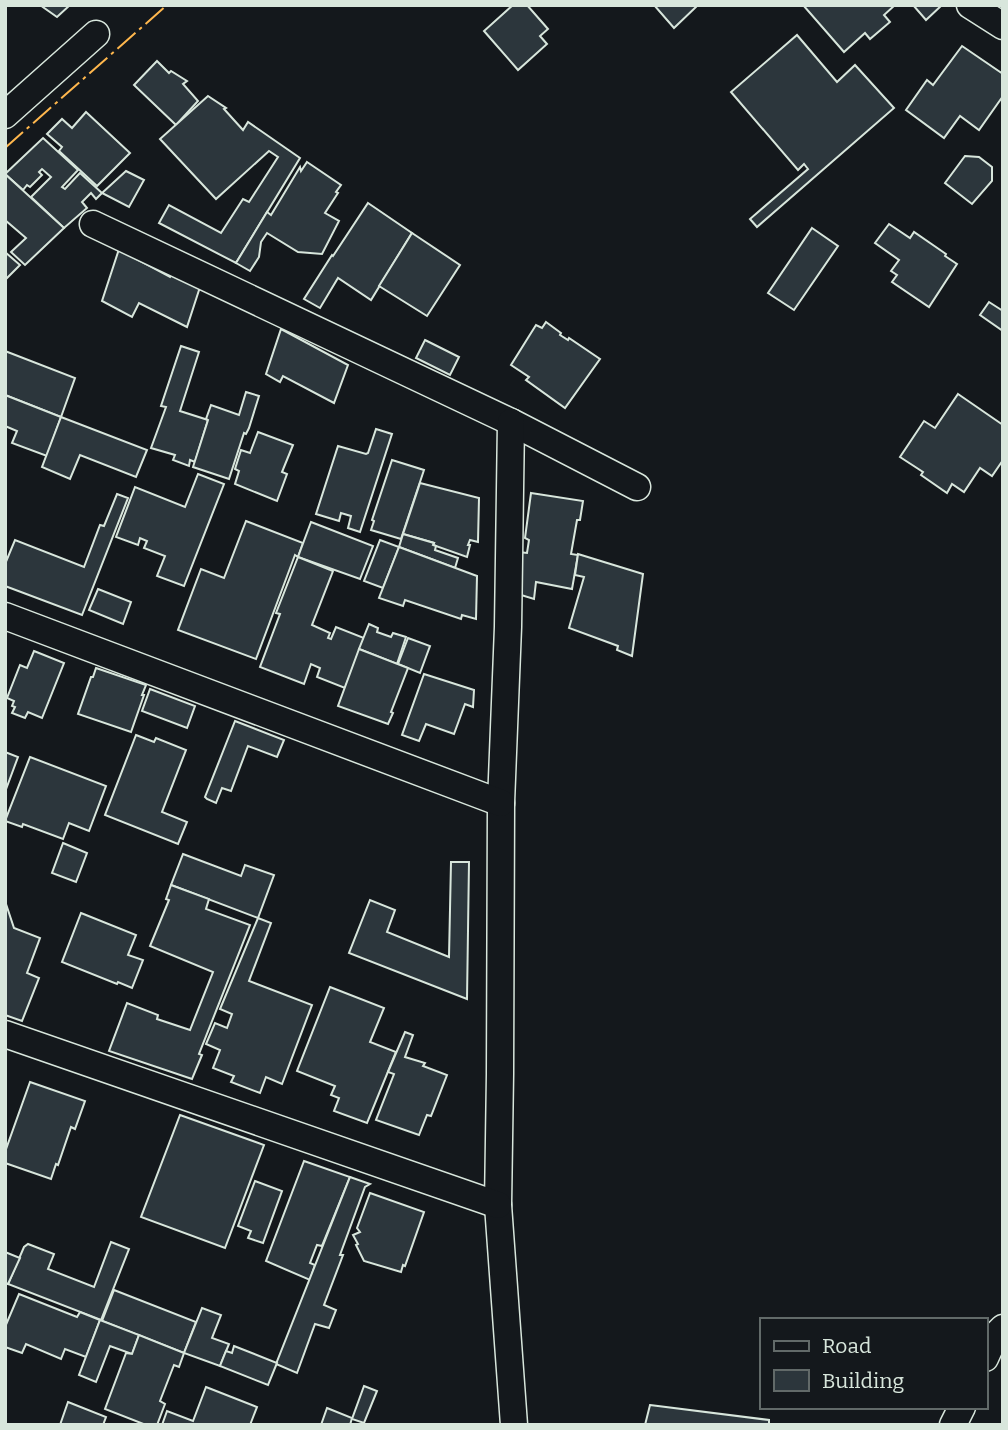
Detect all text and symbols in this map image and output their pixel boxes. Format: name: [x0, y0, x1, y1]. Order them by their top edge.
legend: [760, 1318, 987, 1409]
text: Road: [822, 1333, 871, 1359]
text: Building: [822, 1368, 905, 1394]

